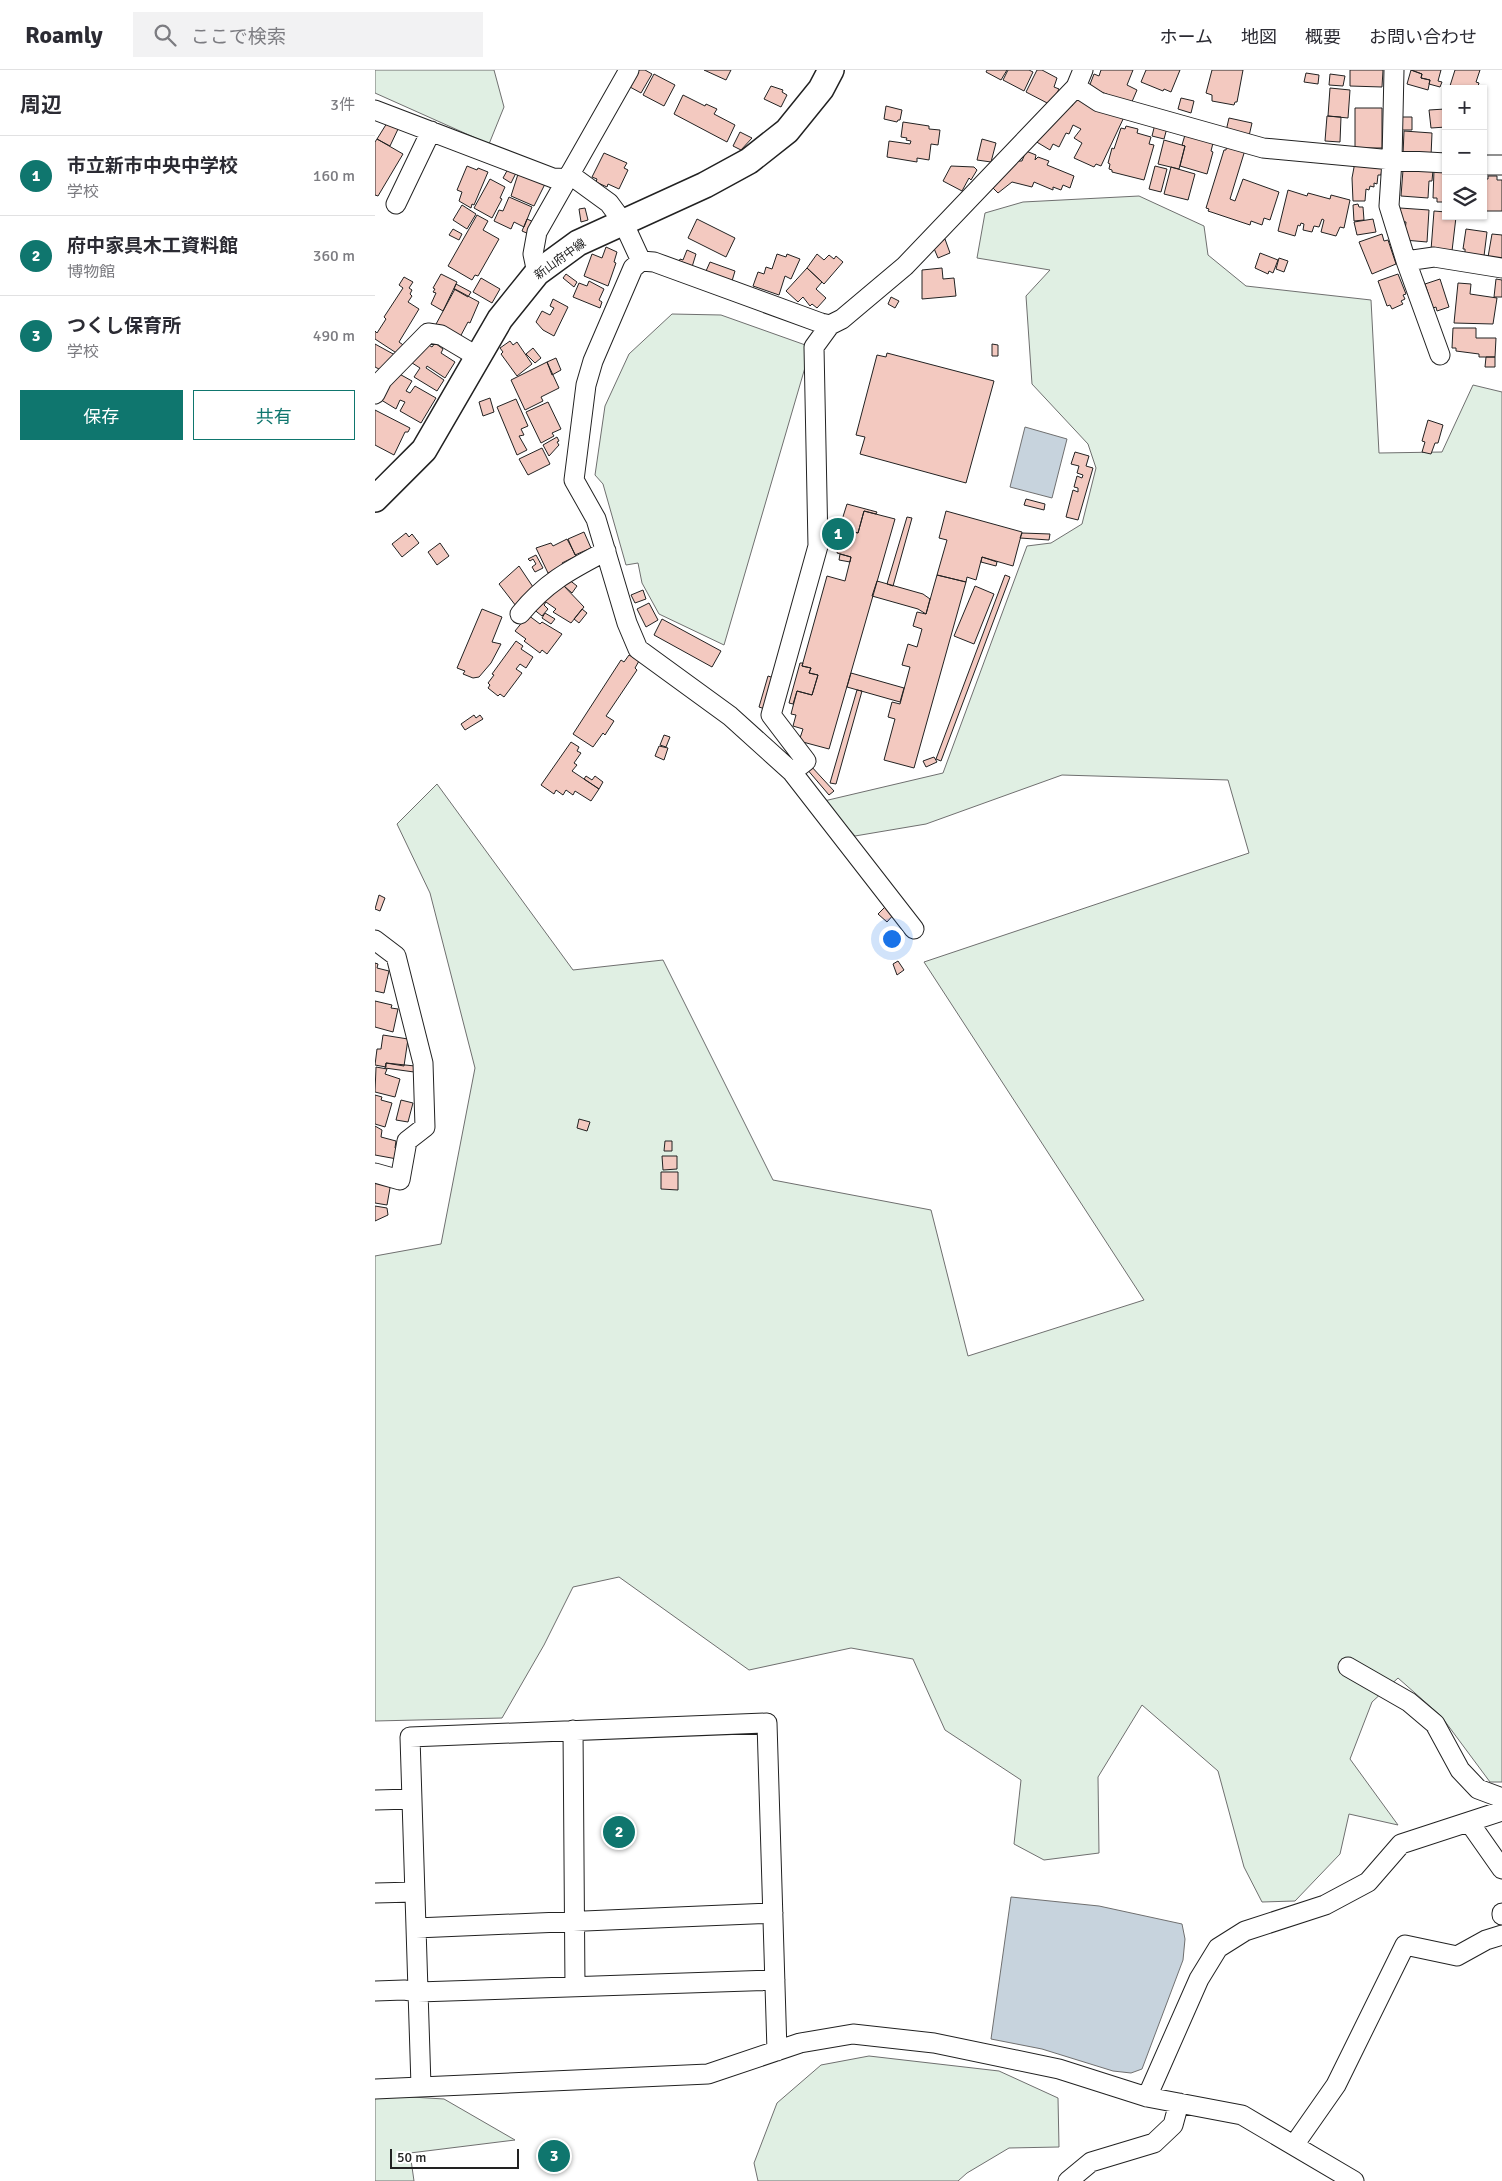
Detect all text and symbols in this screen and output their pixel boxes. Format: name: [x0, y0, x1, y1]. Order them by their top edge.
search box: [133, 12, 483, 57]
text: Roamly: [25, 20, 103, 50]
icon: search: [151, 21, 179, 49]
text: ここで検索: [191, 25, 286, 49]
text: ホーム: [1160, 26, 1213, 48]
text: 地図: [1241, 26, 1277, 48]
text: 概要: [1305, 26, 1341, 48]
text: お問い合わせ: [1369, 26, 1477, 48]
map controls: [1442, 85, 1487, 220]
button: +: [1442, 85, 1487, 130]
text: 周辺: [20, 92, 62, 118]
text: 3件: [330, 95, 355, 115]
button: −: [1442, 130, 1487, 175]
text: 市立新市中央中学校: [67, 154, 238, 178]
text: 1: [32, 166, 40, 186]
text: 160 m: [313, 166, 355, 186]
button: layers: [1442, 175, 1487, 220]
text: 学校: [67, 182, 99, 202]
text: 府中家具木工資料館: [67, 234, 238, 258]
street label: 新山府中線: [532, 236, 589, 283]
text: 2: [32, 246, 40, 266]
text: 360 m: [313, 246, 355, 266]
text: 博物館: [67, 262, 115, 282]
text: つくし保育所: [67, 314, 181, 338]
text: 3: [32, 326, 40, 346]
text: 490 m: [313, 326, 355, 346]
text: 学校: [67, 342, 99, 362]
button: 保存: [20, 390, 183, 440]
button: 共有: [193, 390, 355, 440]
pin: 1: [822, 515, 854, 553]
your location: [879, 926, 905, 952]
pin: 2: [603, 1813, 635, 1851]
pin: 3: [538, 2137, 570, 2175]
scale bar: [390, 2146, 519, 2169]
text: 50 m: [397, 2149, 426, 2166]

